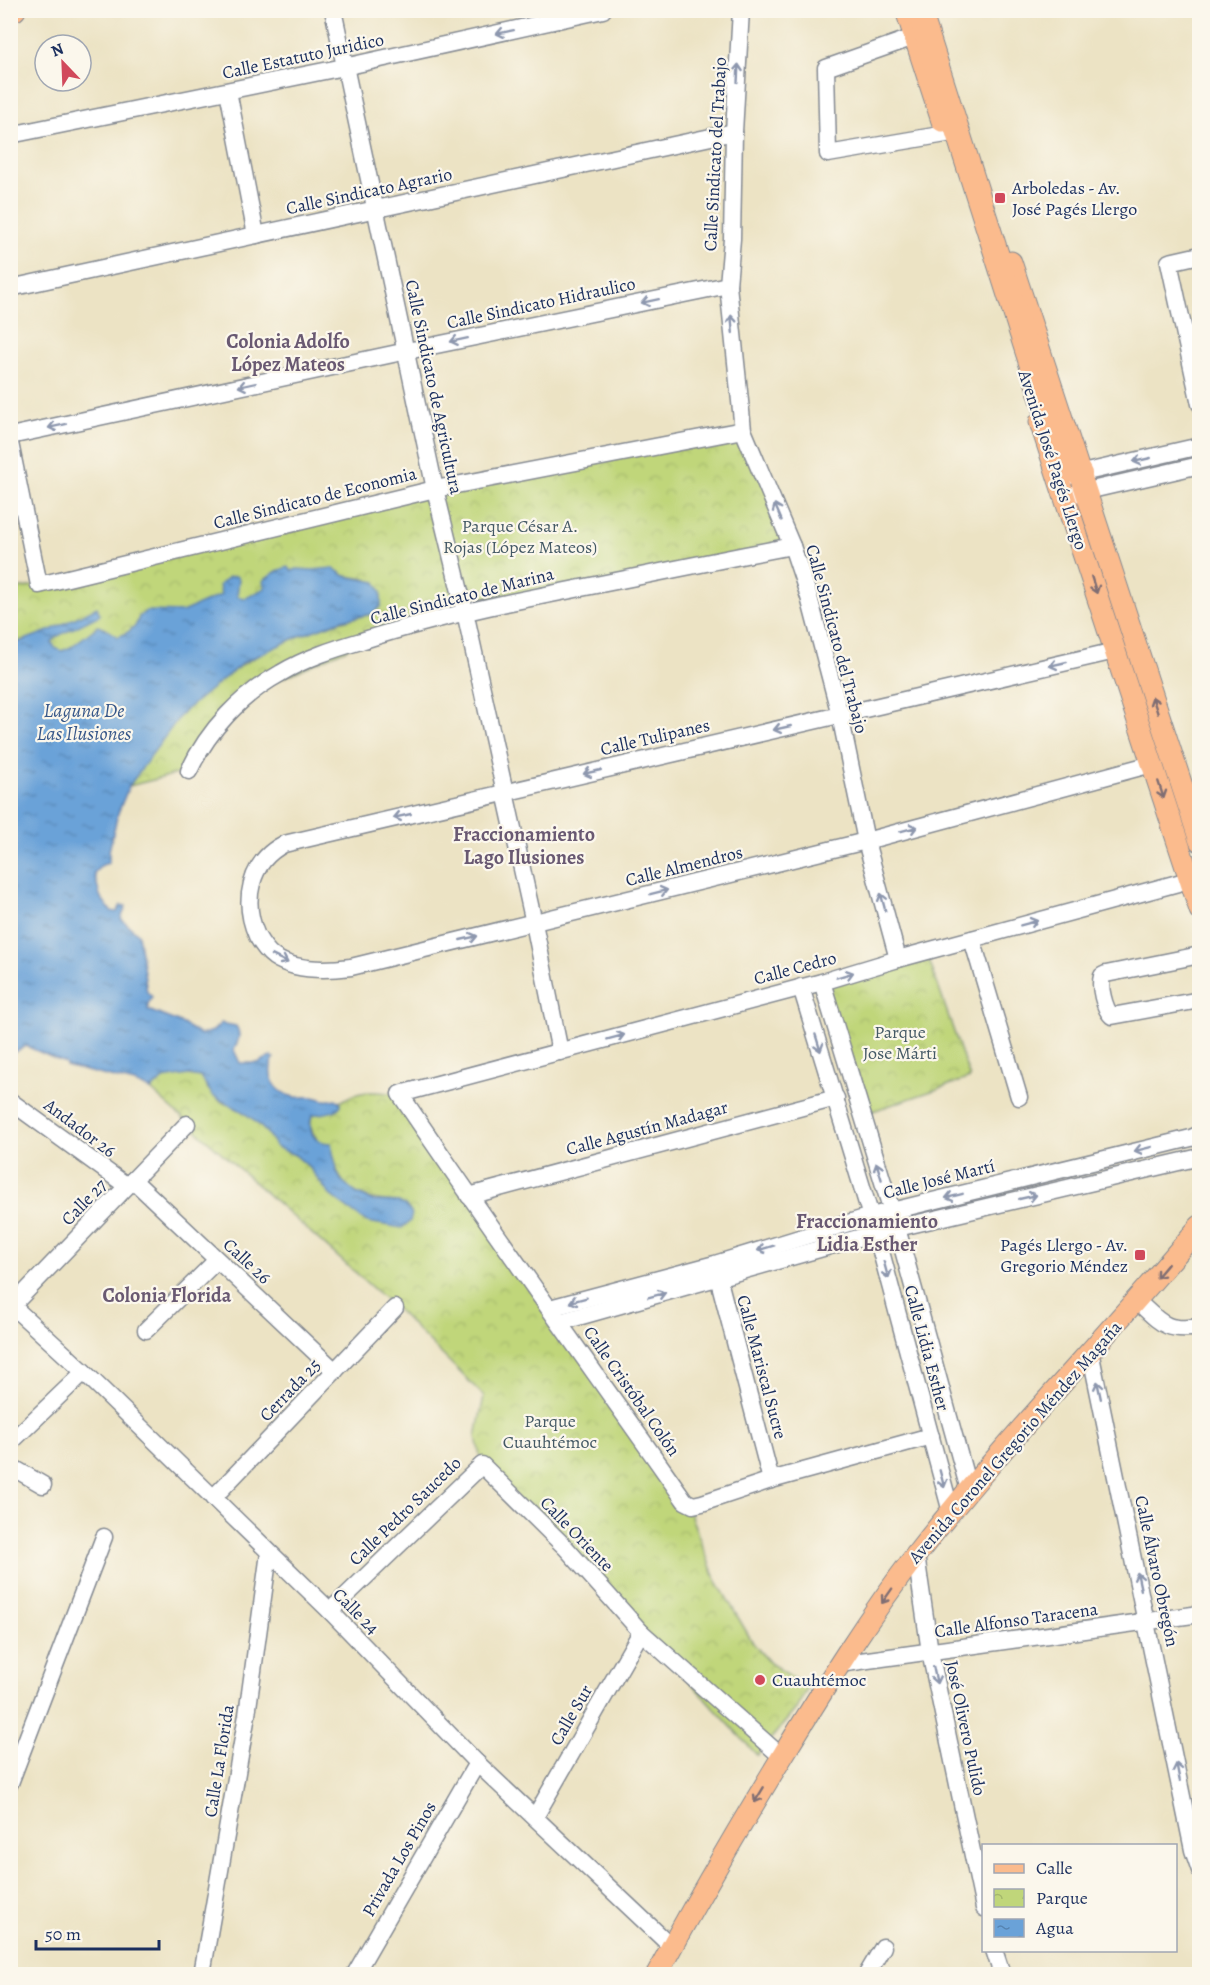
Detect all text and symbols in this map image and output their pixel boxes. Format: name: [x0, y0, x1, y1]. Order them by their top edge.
street label: Calle Estatuto Juridico: [220, 27, 386, 85]
one-way arrow: [495, 27, 515, 38]
north arrow: [33, 33, 93, 93]
text: N: [48, 38, 68, 63]
street label: Calle Sindicato del Trabajo: [698, 56, 732, 252]
one-way arrow: [732, 64, 743, 84]
street label: Calle Sindicato Agrario: [284, 162, 454, 220]
place label: Arboledas - Av. José Pagés Llergo: [1011, 176, 1137, 221]
marker: Arboledas - Av. José Pagés Llergo: [993, 191, 1007, 205]
street label: Calle Sindicato Hidraulico: [445, 271, 638, 335]
street label: Calle Sindicato de Agricultura: [400, 278, 469, 497]
one-way arrow: [640, 296, 660, 307]
one-way arrow: [726, 315, 737, 335]
district label: Colonia Adolfo López Mateos: [226, 328, 350, 378]
one-way arrow: [449, 335, 469, 346]
street label: Avenida José Pagés Llergo: [1012, 366, 1093, 553]
one-way arrow: [238, 380, 258, 391]
one-way arrow: [48, 421, 67, 433]
one-way arrow: [1133, 454, 1152, 466]
street label: Calle Sindicato de Economia: [211, 461, 420, 535]
one-way arrow: [772, 503, 783, 522]
park label: Parque César A. Rojas (López Mateos): [443, 514, 597, 559]
street label: Calle Sindicato del Trabajo: [800, 542, 874, 736]
street label: Calle Sindicato de Marina: [368, 561, 557, 630]
one-way arrow: [1089, 575, 1100, 594]
one-way arrow: [1049, 659, 1069, 670]
one-way arrow: [1149, 696, 1160, 715]
water label: Laguna De Las Ilusiones: [37, 697, 132, 747]
street label: Calle Tulipanes: [598, 713, 712, 761]
one-way arrow: [773, 723, 792, 735]
one-way arrow: [583, 767, 603, 778]
one-way arrow: [1156, 780, 1167, 799]
one-way arrow: [393, 810, 412, 822]
district label: Fraccionamiento Lago Ilusiones: [453, 821, 595, 871]
one-way arrow: [899, 823, 918, 835]
street label: Calle Almendros: [623, 840, 745, 892]
one-way arrow: [649, 886, 668, 898]
one-way arrow: [876, 893, 888, 912]
one-way arrow: [1019, 917, 1038, 929]
one-way arrow: [460, 932, 479, 944]
street label: Calle Cedro: [751, 945, 839, 991]
one-way arrow: [270, 953, 288, 965]
one-way arrow: [835, 969, 854, 980]
park label: Parque Jose Márti: [863, 1020, 937, 1065]
one-way arrow: [607, 1031, 626, 1042]
one-way arrow: [814, 1033, 825, 1052]
street label: Andador 26: [38, 1093, 121, 1163]
street label: Calle Agustín Madagar: [563, 1095, 731, 1161]
one-way arrow: [1134, 1144, 1153, 1156]
street label: Calle José Martí: [881, 1154, 997, 1204]
one-way arrow: [873, 1162, 884, 1181]
street label: Calle 27: [56, 1173, 112, 1231]
one-way arrow: [945, 1190, 964, 1202]
one-way arrow: [1018, 1191, 1037, 1202]
district label: Fraccionamiento Lidia Esther: [796, 1208, 938, 1258]
street label: Calle 26: [218, 1233, 276, 1289]
place label: Pagés Llergo - Av. Gregorio Méndez: [1000, 1233, 1128, 1278]
one-way arrow: [757, 1243, 776, 1254]
marker: Pagés Llergo - Av. Gregorio Méndez: [1133, 1248, 1147, 1262]
one-way arrow: [881, 1260, 893, 1279]
one-way arrow: [1155, 1263, 1169, 1278]
district label: Colonia Florida: [103, 1282, 232, 1309]
street label: Calle Lidia Esther: [899, 1282, 955, 1414]
one-way arrow: [647, 1289, 666, 1301]
street label: Calle Mariscal Sucre: [731, 1292, 793, 1442]
one-way arrow: [569, 1295, 588, 1306]
street label: Avenida Coronel Gregorio Méndez Magaña: [902, 1315, 1128, 1569]
street label: Calle Cristóbal Colón: [578, 1321, 686, 1461]
street label: Cerrada 25: [254, 1353, 326, 1427]
one-way arrow: [1092, 1381, 1104, 1400]
park label: Parque Cuauhtémoc: [503, 1409, 597, 1454]
street label: Calle Pedro Saucedo: [344, 1451, 466, 1571]
one-way arrow: [937, 1469, 949, 1488]
street label: Calle Oriente: [535, 1491, 619, 1577]
street label: Calle Álvaro Obregón: [1129, 1493, 1185, 1649]
one-way arrow: [1133, 1572, 1144, 1591]
street label: Calle 24: [327, 1582, 385, 1640]
one-way arrow: [881, 1588, 893, 1604]
street label: Calle Alfonso Taracena: [933, 1597, 1100, 1643]
street label: José Olivero Pulido: [940, 1658, 992, 1798]
one-way arrow: [930, 1665, 941, 1684]
place label: Cuauhtémoc: [772, 1668, 866, 1692]
marker: Cuauhtémoc: [753, 1673, 767, 1687]
street label: Calle Sur: [544, 1680, 598, 1750]
street label: Calle La Florida: [198, 1702, 240, 1819]
one-way arrow: [1172, 1763, 1183, 1782]
one-way arrow: [752, 1786, 764, 1803]
street label: Privada Los Pinos: [356, 1797, 442, 1921]
legend: [982, 1844, 1177, 1952]
text: Calle: [1036, 1856, 1073, 1880]
text: Parque: [1036, 1886, 1088, 1910]
scale bar: [36, 1913, 159, 1951]
text: Agua: [1035, 1916, 1074, 1940]
text: 50 m: [45, 1922, 81, 1946]

